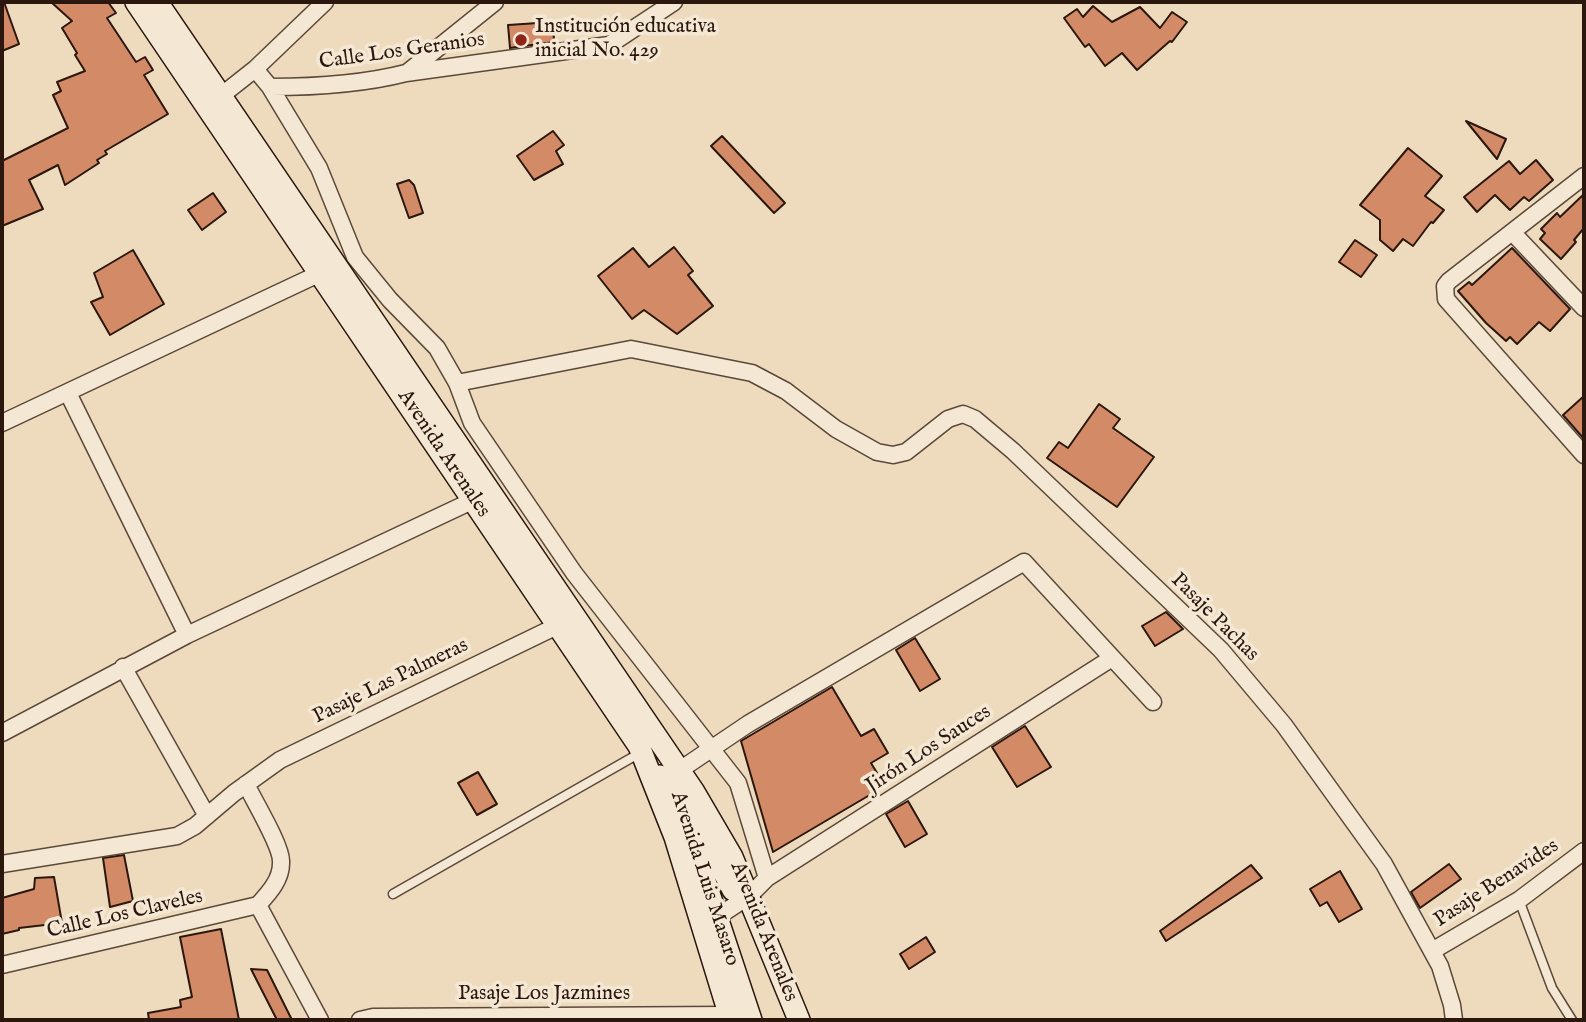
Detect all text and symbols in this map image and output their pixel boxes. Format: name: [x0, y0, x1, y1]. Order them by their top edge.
place label: Institución educativa inicial No. 429: [535, 15, 716, 65]
street label: Calle Los Geranios: [318, 28, 486, 76]
marker: Institución educativa inicial No. 429: [513, 32, 529, 48]
street label: Avenida Arenales: [391, 385, 495, 523]
street label: Pasaje Pachas: [1165, 569, 1263, 667]
street label: Pasaje Las Palmeras: [309, 634, 473, 730]
street label: Jirón Los Sauces: [862, 700, 996, 800]
street label: Avenida Luis Masaro: [664, 789, 744, 969]
street label: Pasaje Benavides: [1430, 834, 1564, 934]
street label: Avenida Arenales: [723, 858, 803, 1006]
street label: Calle Los Claveles: [45, 885, 205, 945]
street label: Pasaje Los Jazmines: [458, 982, 630, 1008]

